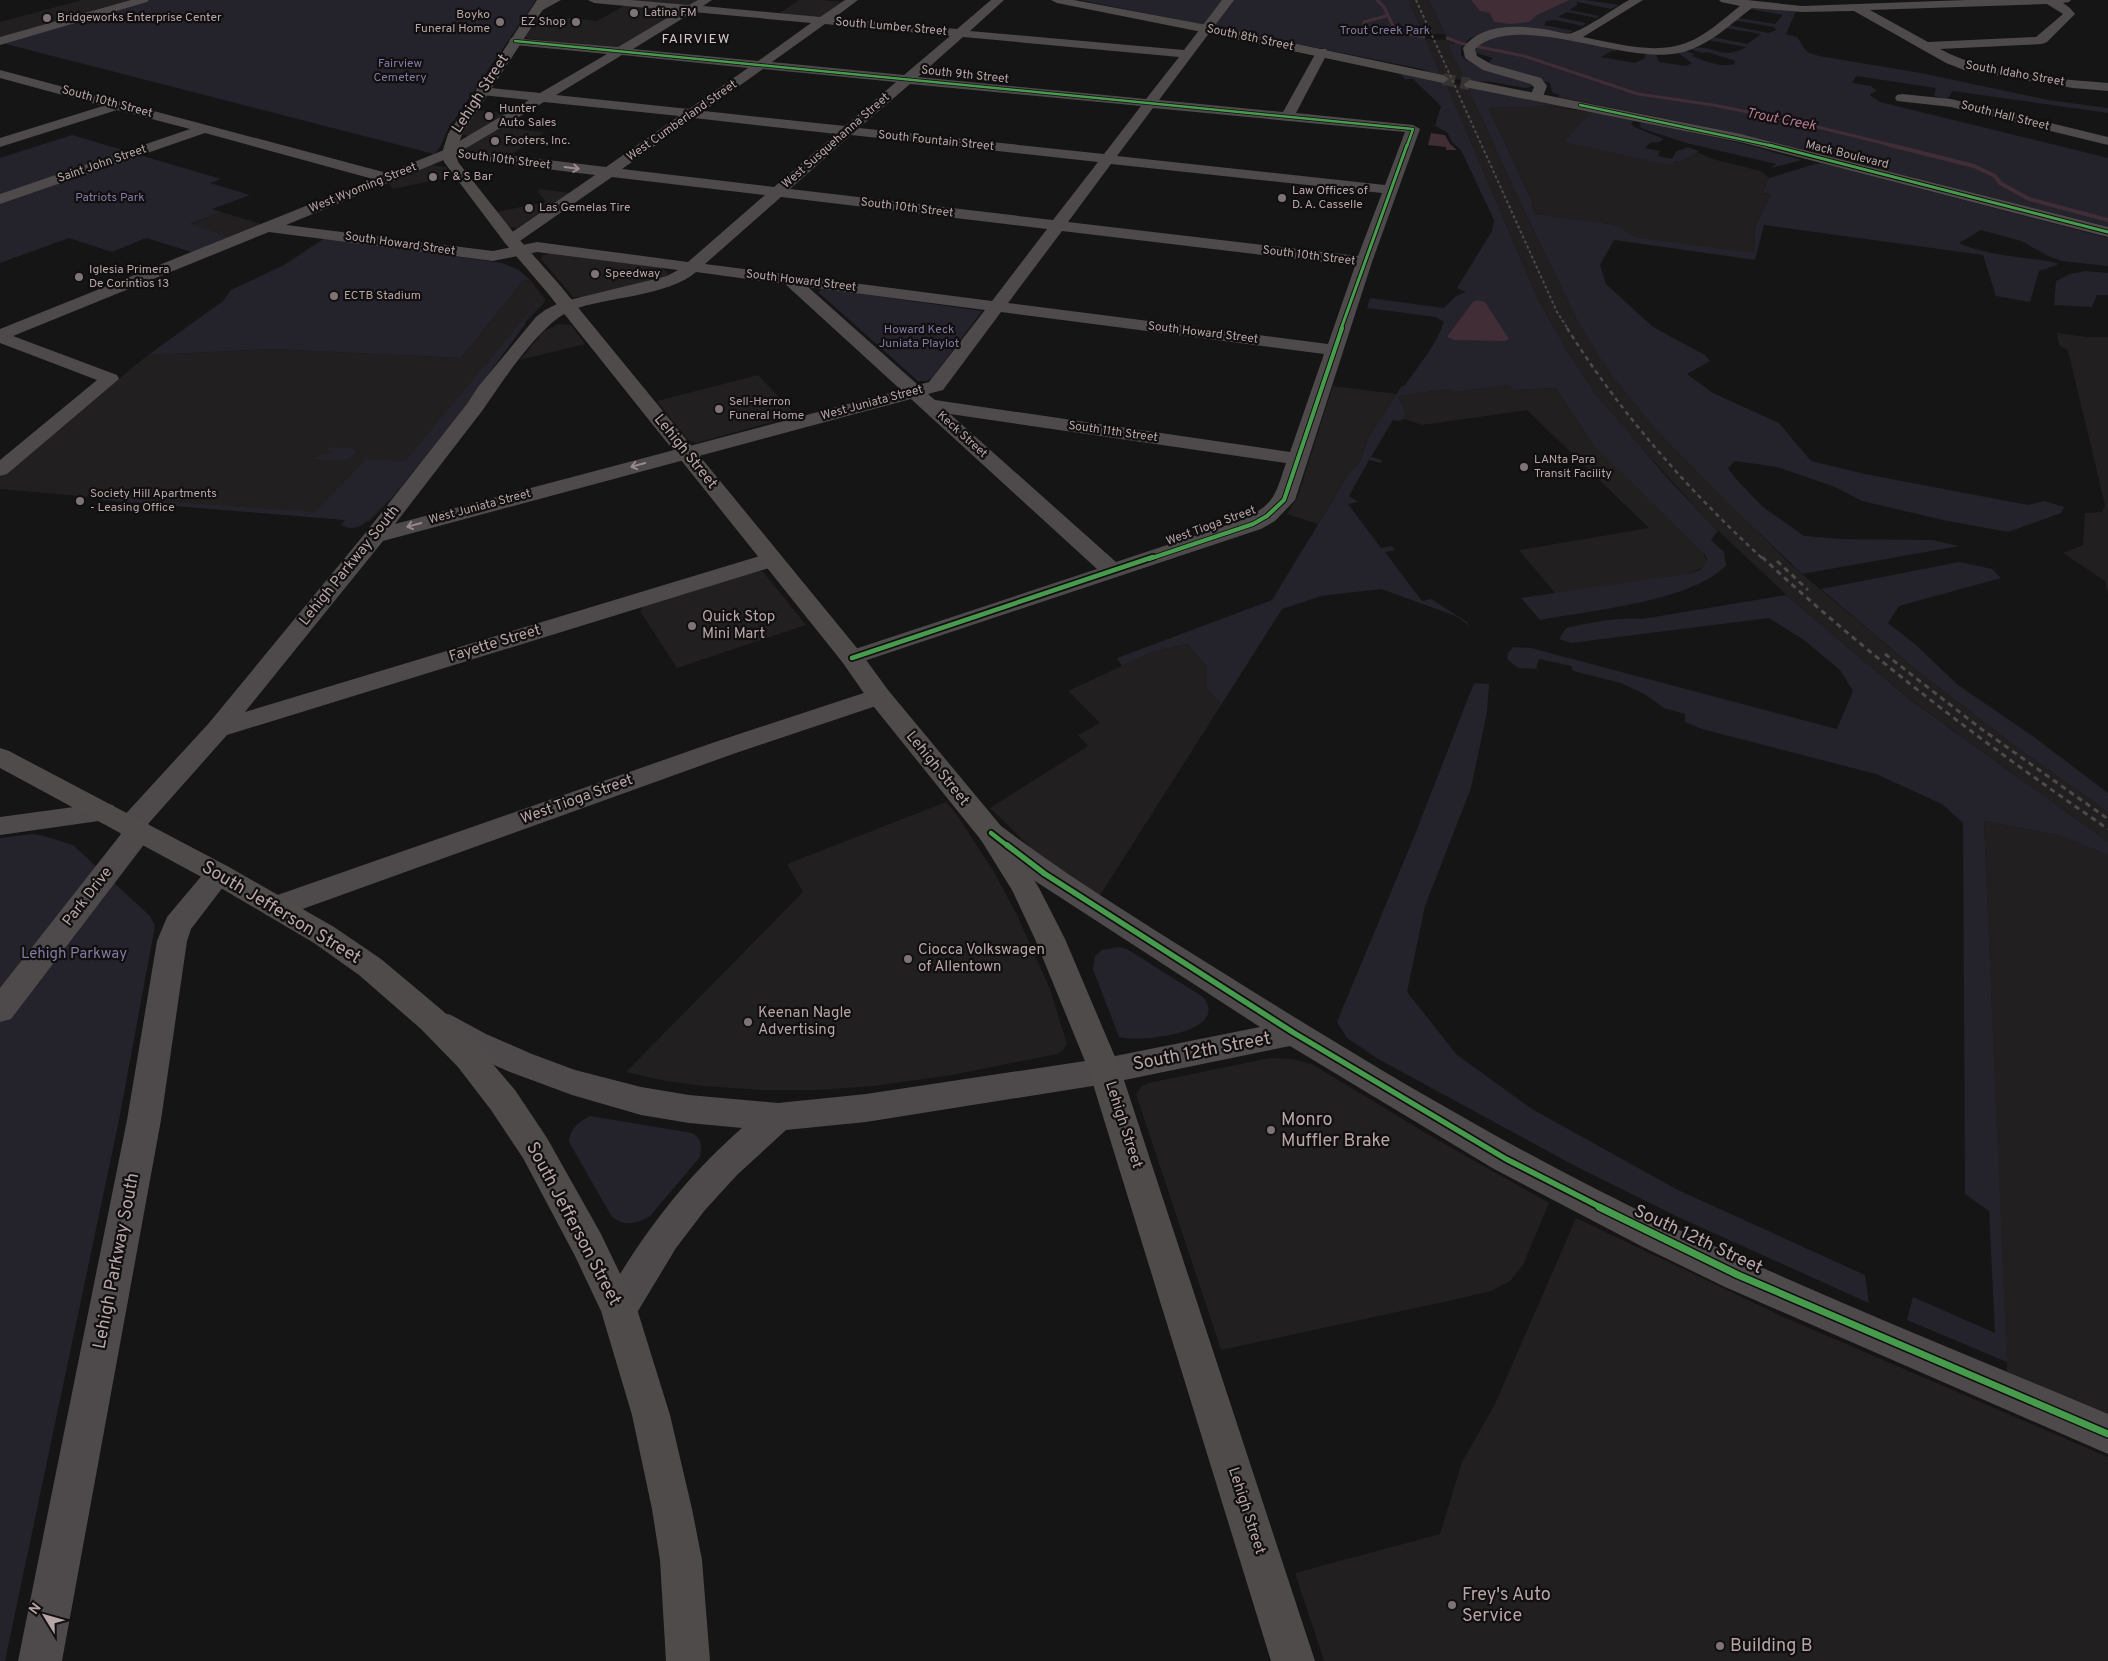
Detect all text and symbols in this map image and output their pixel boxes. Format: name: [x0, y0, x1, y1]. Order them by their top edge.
place label: Latina FM: [644, 5, 697, 21]
place label: Boyko Funeral Home: [415, 7, 490, 37]
marker: Latina FM: [628, 7, 640, 19]
place label: Bridgeworks Enterprise Center: [57, 10, 222, 26]
marker: Bridgeworks Enterprise Center: [41, 12, 53, 24]
place label: EZ Shop: [521, 14, 566, 30]
street label: South Lumber Street: [834, 14, 948, 40]
marker: Boyko Funeral Home: [494, 16, 506, 28]
marker: EZ Shop: [570, 16, 582, 28]
street label: South 8th Street: [1205, 21, 1295, 55]
park label: Trout Creek Park: [1340, 23, 1430, 39]
district label: FAIRVIEW: [661, 31, 731, 48]
street label: Lehigh Street: [448, 51, 514, 137]
park label: Fairview Cemetery: [373, 56, 427, 86]
street label: South Idaho Street: [1964, 57, 2066, 91]
street label: South 9th Street: [920, 62, 1010, 88]
street label: West Cumberland Street: [624, 77, 740, 165]
street label: South 10th Street: [60, 82, 154, 122]
street label: West Susquehanna Street: [779, 90, 893, 192]
street label: South Hall Street: [1959, 97, 2051, 135]
place label: Hunter Auto Sales: [499, 101, 556, 131]
water label: Trout Creek: [1745, 105, 1818, 135]
marker: Hunter Auto Sales: [483, 110, 495, 122]
street label: South Fountain Street: [877, 127, 995, 155]
place label: Footers, Inc.: [505, 133, 570, 149]
marker: Footers, Inc.: [489, 135, 501, 147]
street label: Mack Boulevard: [1804, 137, 1890, 173]
street label: Saint John Street: [55, 141, 149, 187]
street label: South 10th Street: [457, 146, 551, 174]
street label: West Wyoming Street: [307, 159, 419, 217]
one-way arrow: [564, 163, 580, 173]
place label: F & S Bar: [443, 169, 493, 185]
marker: F & S Bar: [427, 171, 439, 183]
place label: Law Offices of D. A. Casselle: [1292, 183, 1368, 213]
park label: Patriots Park: [75, 190, 145, 206]
marker: Law Offices of D. A. Casselle: [1276, 192, 1288, 204]
street label: South 10th Street: [860, 194, 954, 222]
place label: Las Gemelas Tire: [539, 200, 630, 216]
marker: Las Gemelas Tire: [523, 202, 535, 214]
street label: South Howard Street: [344, 228, 456, 260]
street label: South 10th Street: [1262, 242, 1356, 270]
place label: Iglesia Primera De Corintios 13: [89, 262, 169, 292]
place label: Speedway: [605, 266, 660, 282]
street label: South Howard Street: [745, 266, 857, 296]
marker: Speedway: [589, 268, 601, 280]
marker: Iglesia Primera De Corintios 13: [73, 271, 85, 283]
place label: ECTB Stadium: [344, 288, 421, 304]
marker: ECTB Stadium: [328, 290, 340, 302]
street label: South Howard Street: [1147, 318, 1259, 348]
park label: Howard Keck Juniata Playlot: [879, 322, 959, 352]
street label: West Juniata Street: [819, 382, 925, 424]
place label: Sell-Herron Funeral Home: [729, 394, 804, 424]
marker: Sell-Herron Funeral Home: [713, 403, 725, 415]
street label: Keck Street: [933, 408, 991, 462]
street label: Lehigh Street: [649, 411, 721, 493]
street label: South 11th Street: [1067, 418, 1159, 446]
place label: LANta Para Transit Facility: [1534, 452, 1612, 482]
one-way arrow: [631, 461, 647, 471]
marker: LANta Para Transit Facility: [1518, 461, 1530, 473]
place label: Society Hill Apartments - Leasing Office: [90, 486, 217, 516]
street label: West Juniata Street: [427, 486, 533, 528]
marker: Society Hill Apartments - Leasing Office: [74, 495, 86, 507]
street label: Lehigh Parkway South: [296, 502, 404, 630]
street label: West Tioga Street: [1164, 502, 1258, 550]
one-way arrow: [406, 521, 422, 531]
place label: Quick Stop Mini Mart: [702, 608, 775, 644]
marker: Quick Stop Mini Mart: [686, 620, 698, 632]
street label: Fayette Street: [447, 621, 543, 667]
street label: Lehigh Street: [901, 728, 973, 810]
street label: West Tioga Street: [518, 771, 636, 829]
street label: South Jefferson Street: [197, 856, 365, 970]
street label: Park Drive: [59, 864, 117, 930]
place label: Ciocca Volkswagen of Allentown: [918, 941, 1045, 977]
park label: Lehigh Parkway: [21, 945, 127, 964]
marker: Ciocca Volkswagen of Allentown: [902, 953, 914, 965]
place label: Keenan Nagle Advertising: [758, 1004, 851, 1040]
marker: Keenan Nagle Advertising: [742, 1016, 754, 1028]
street label: South 12th Street: [1131, 1027, 1273, 1077]
street label: Lehigh Street: [1100, 1079, 1146, 1171]
place label: Monro Muffler Brake: [1281, 1109, 1390, 1153]
marker: Monro Muffler Brake: [1265, 1124, 1277, 1136]
street label: South Jefferson Street: [520, 1138, 626, 1310]
street label: Lehigh Parkway South: [89, 1171, 145, 1351]
street label: South 12th Street: [1630, 1200, 1766, 1280]
street label: Lehigh Street: [1223, 1465, 1269, 1557]
place label: Frey's Auto Service: [1462, 1584, 1551, 1628]
north arrow: [20, 1591, 70, 1641]
marker: Frey's Auto Service: [1446, 1599, 1458, 1611]
text: N: [26, 1600, 46, 1618]
place label: Building B: [1730, 1635, 1813, 1658]
marker: Building B: [1714, 1640, 1726, 1652]

